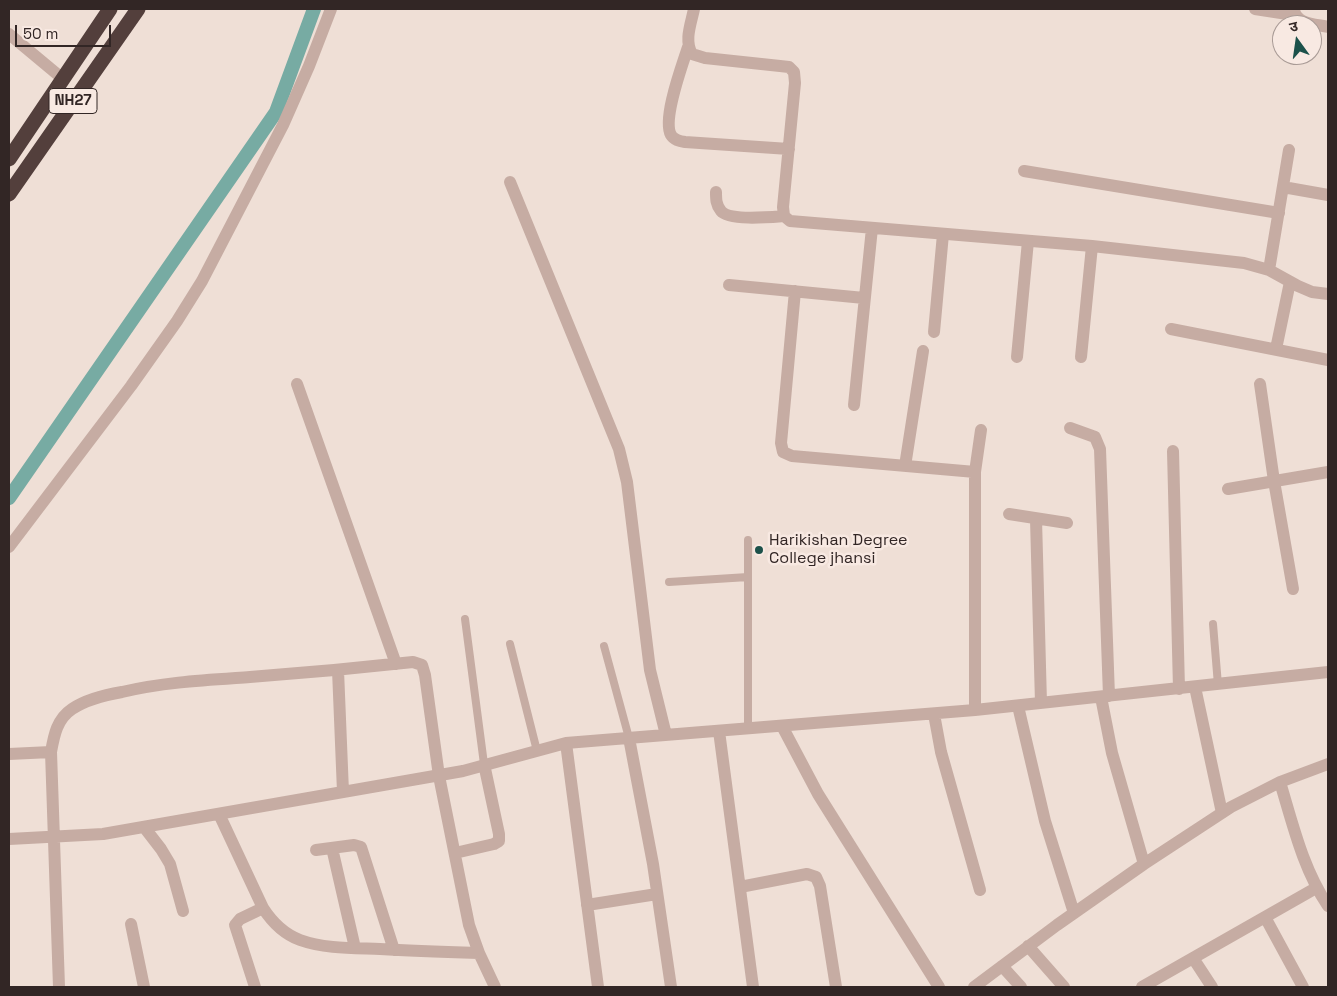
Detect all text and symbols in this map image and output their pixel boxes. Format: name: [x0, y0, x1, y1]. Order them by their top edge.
scale bar: [18, 15, 114, 47]
north arrow: [1272, 15, 1322, 65]
text: उ: [1287, 17, 1300, 36]
text: 50 m: [23, 24, 58, 43]
road number: NH27: [49, 88, 97, 114]
place label: Harikishan Degree College jhansi: [769, 531, 908, 569]
marker: Harikishan Degree College jhansi: [753, 544, 765, 556]

